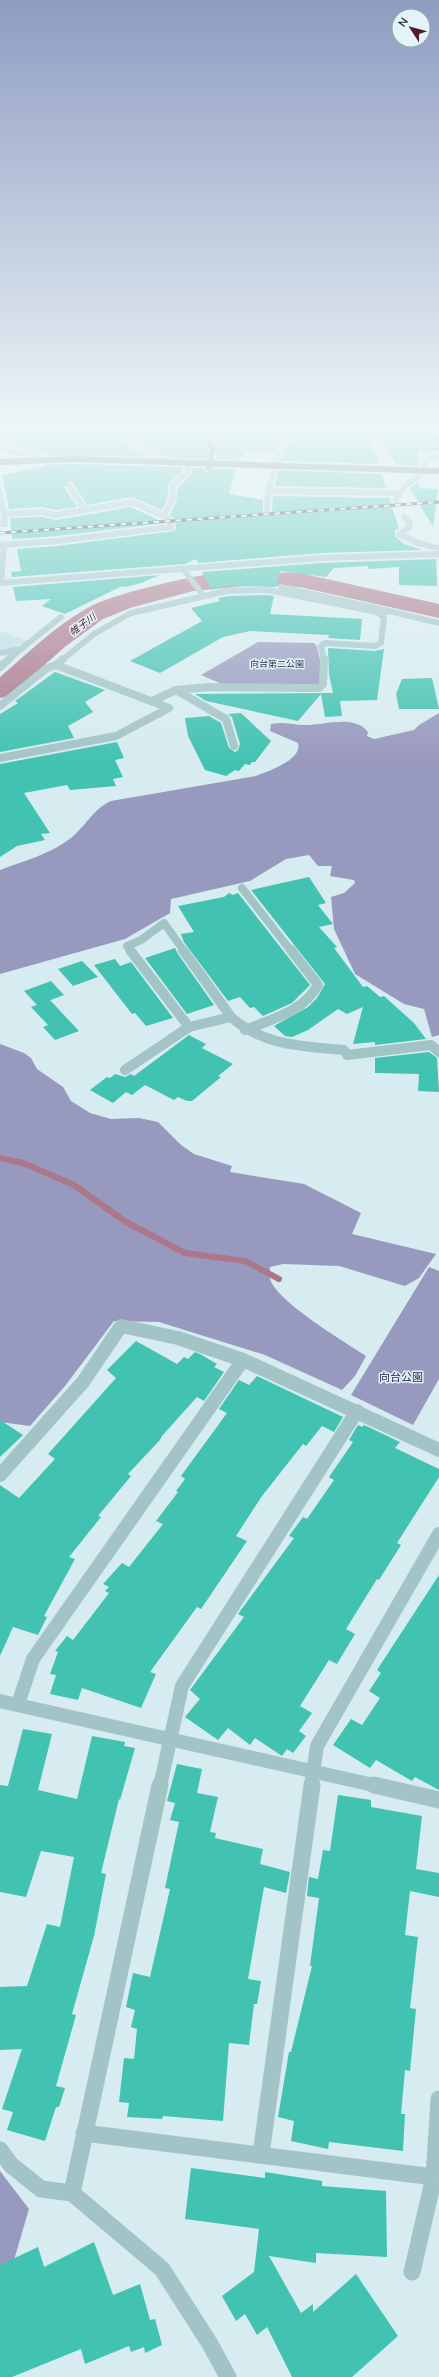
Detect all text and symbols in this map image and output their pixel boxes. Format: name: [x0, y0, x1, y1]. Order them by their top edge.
north arrow: [391, 8, 431, 48]
text: N: [395, 15, 412, 30]
water label: 帷子川: [66, 610, 100, 639]
park label: 向台第二公園: [250, 658, 304, 670]
park label: 向台公園: [379, 1370, 423, 1385]

